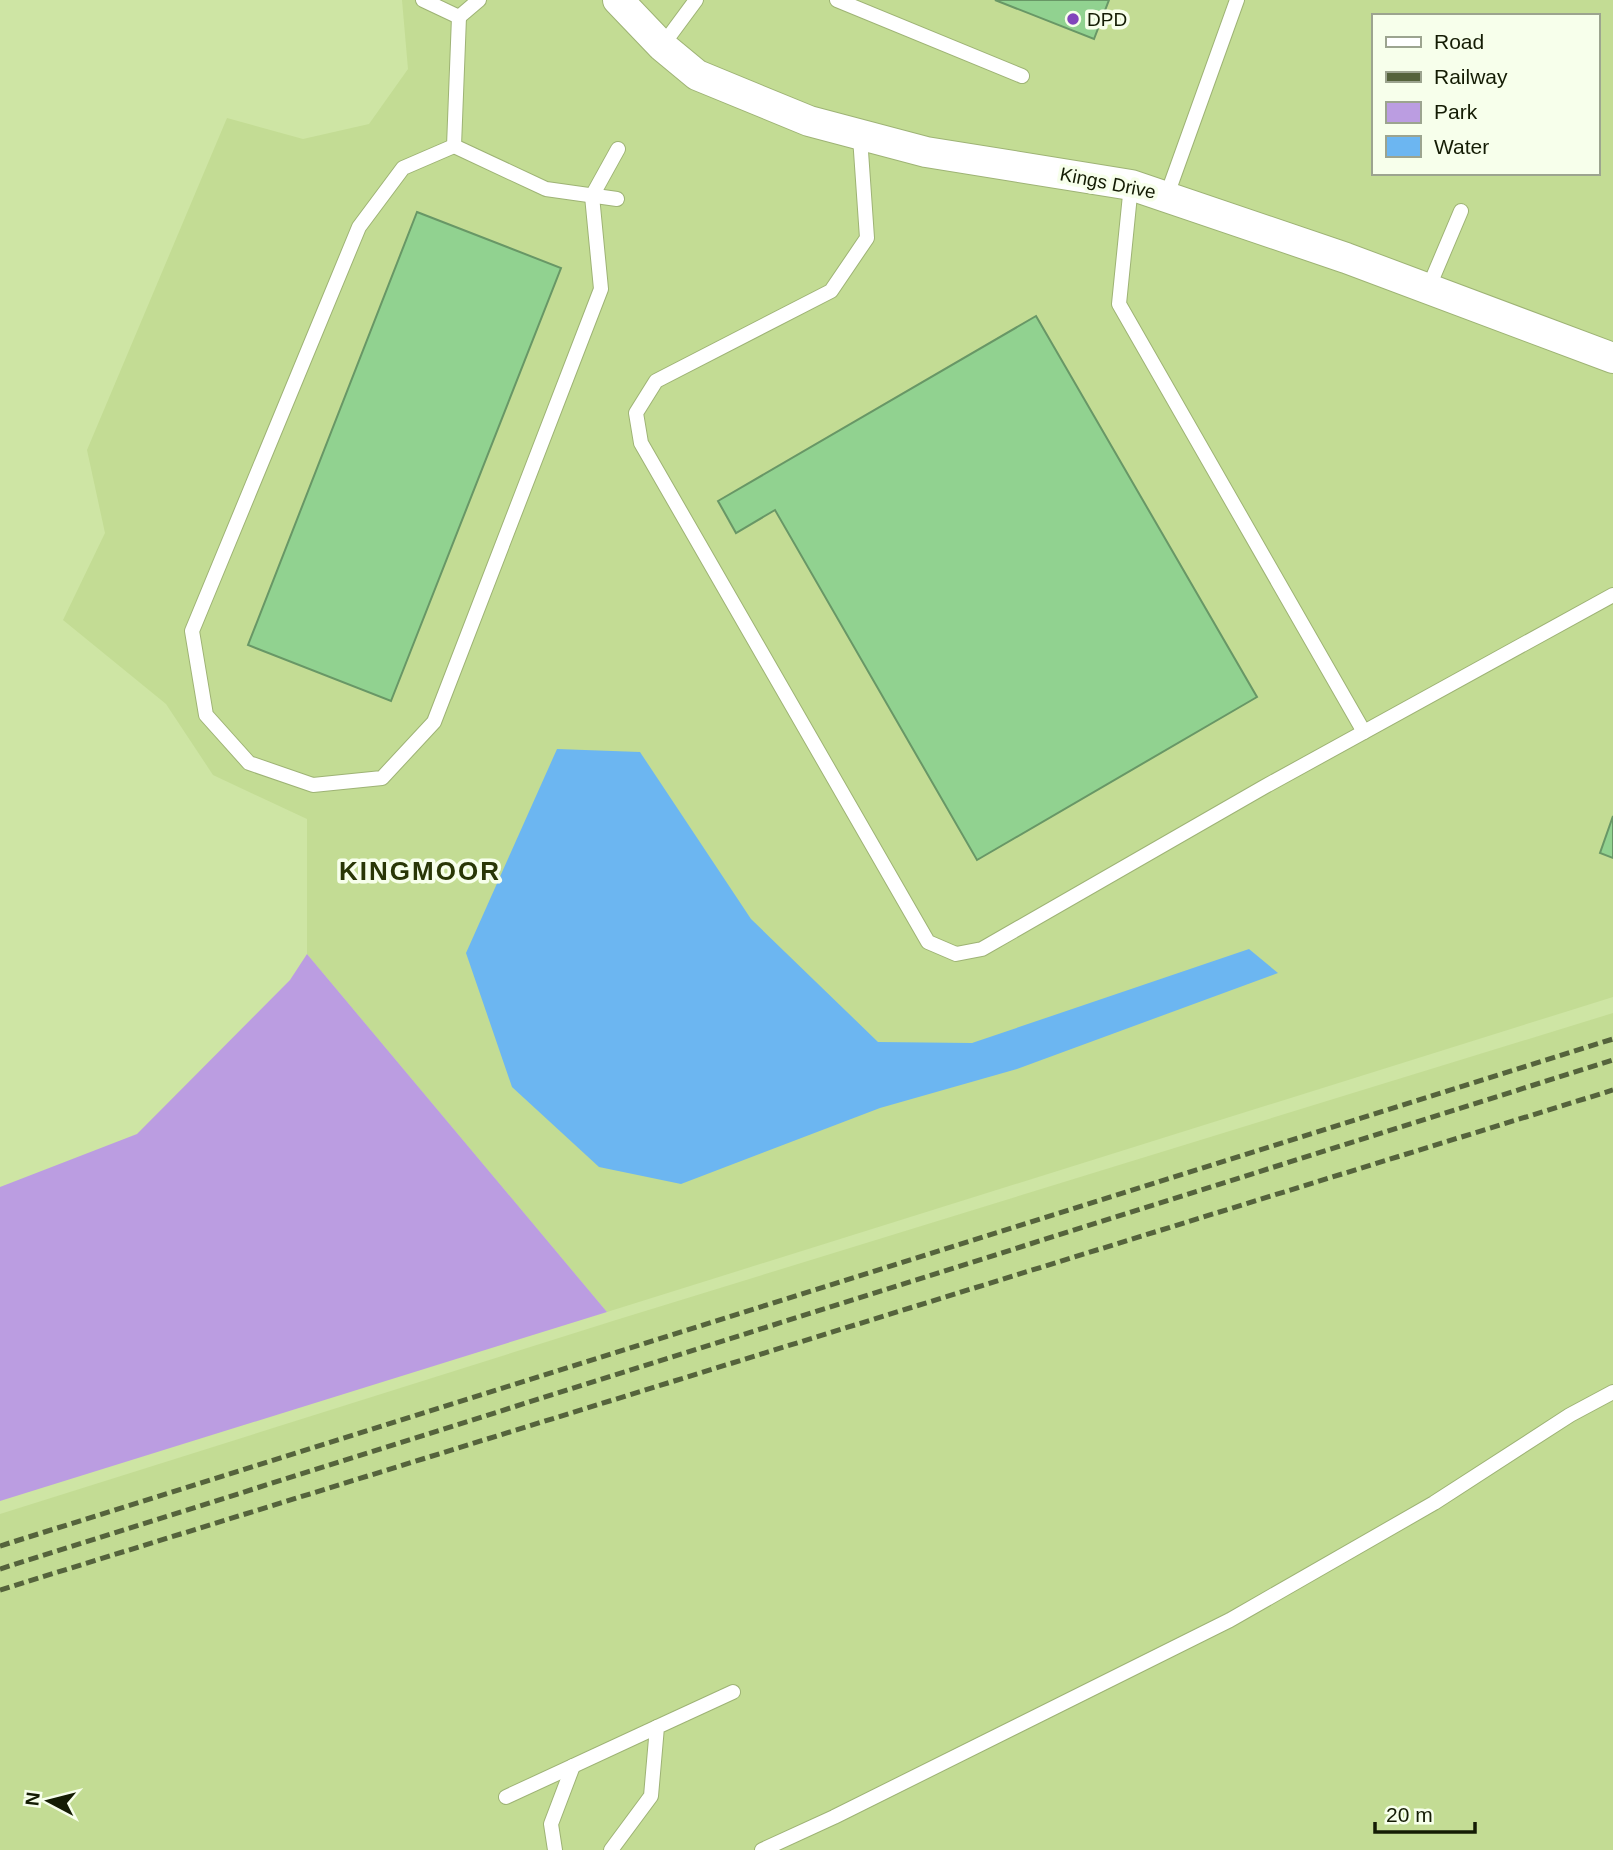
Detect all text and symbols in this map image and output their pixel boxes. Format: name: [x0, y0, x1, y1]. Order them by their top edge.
place label: DPD: [1087, 9, 1127, 30]
marker: DPD: [1065, 11, 1081, 27]
legend: [1372, 14, 1599, 175]
text: Road: [1434, 30, 1484, 53]
text: Railway: [1434, 65, 1508, 88]
text: Park: [1434, 100, 1478, 123]
text: Water: [1434, 135, 1489, 158]
street label: Kings Drive: [1058, 163, 1158, 203]
district label: KINGMOOR: [339, 856, 501, 886]
north arrow: [14, 1766, 84, 1836]
scale bar: [1375, 1790, 1475, 1834]
text: N: [21, 1791, 44, 1807]
text: 20 m: [1386, 1803, 1433, 1826]

